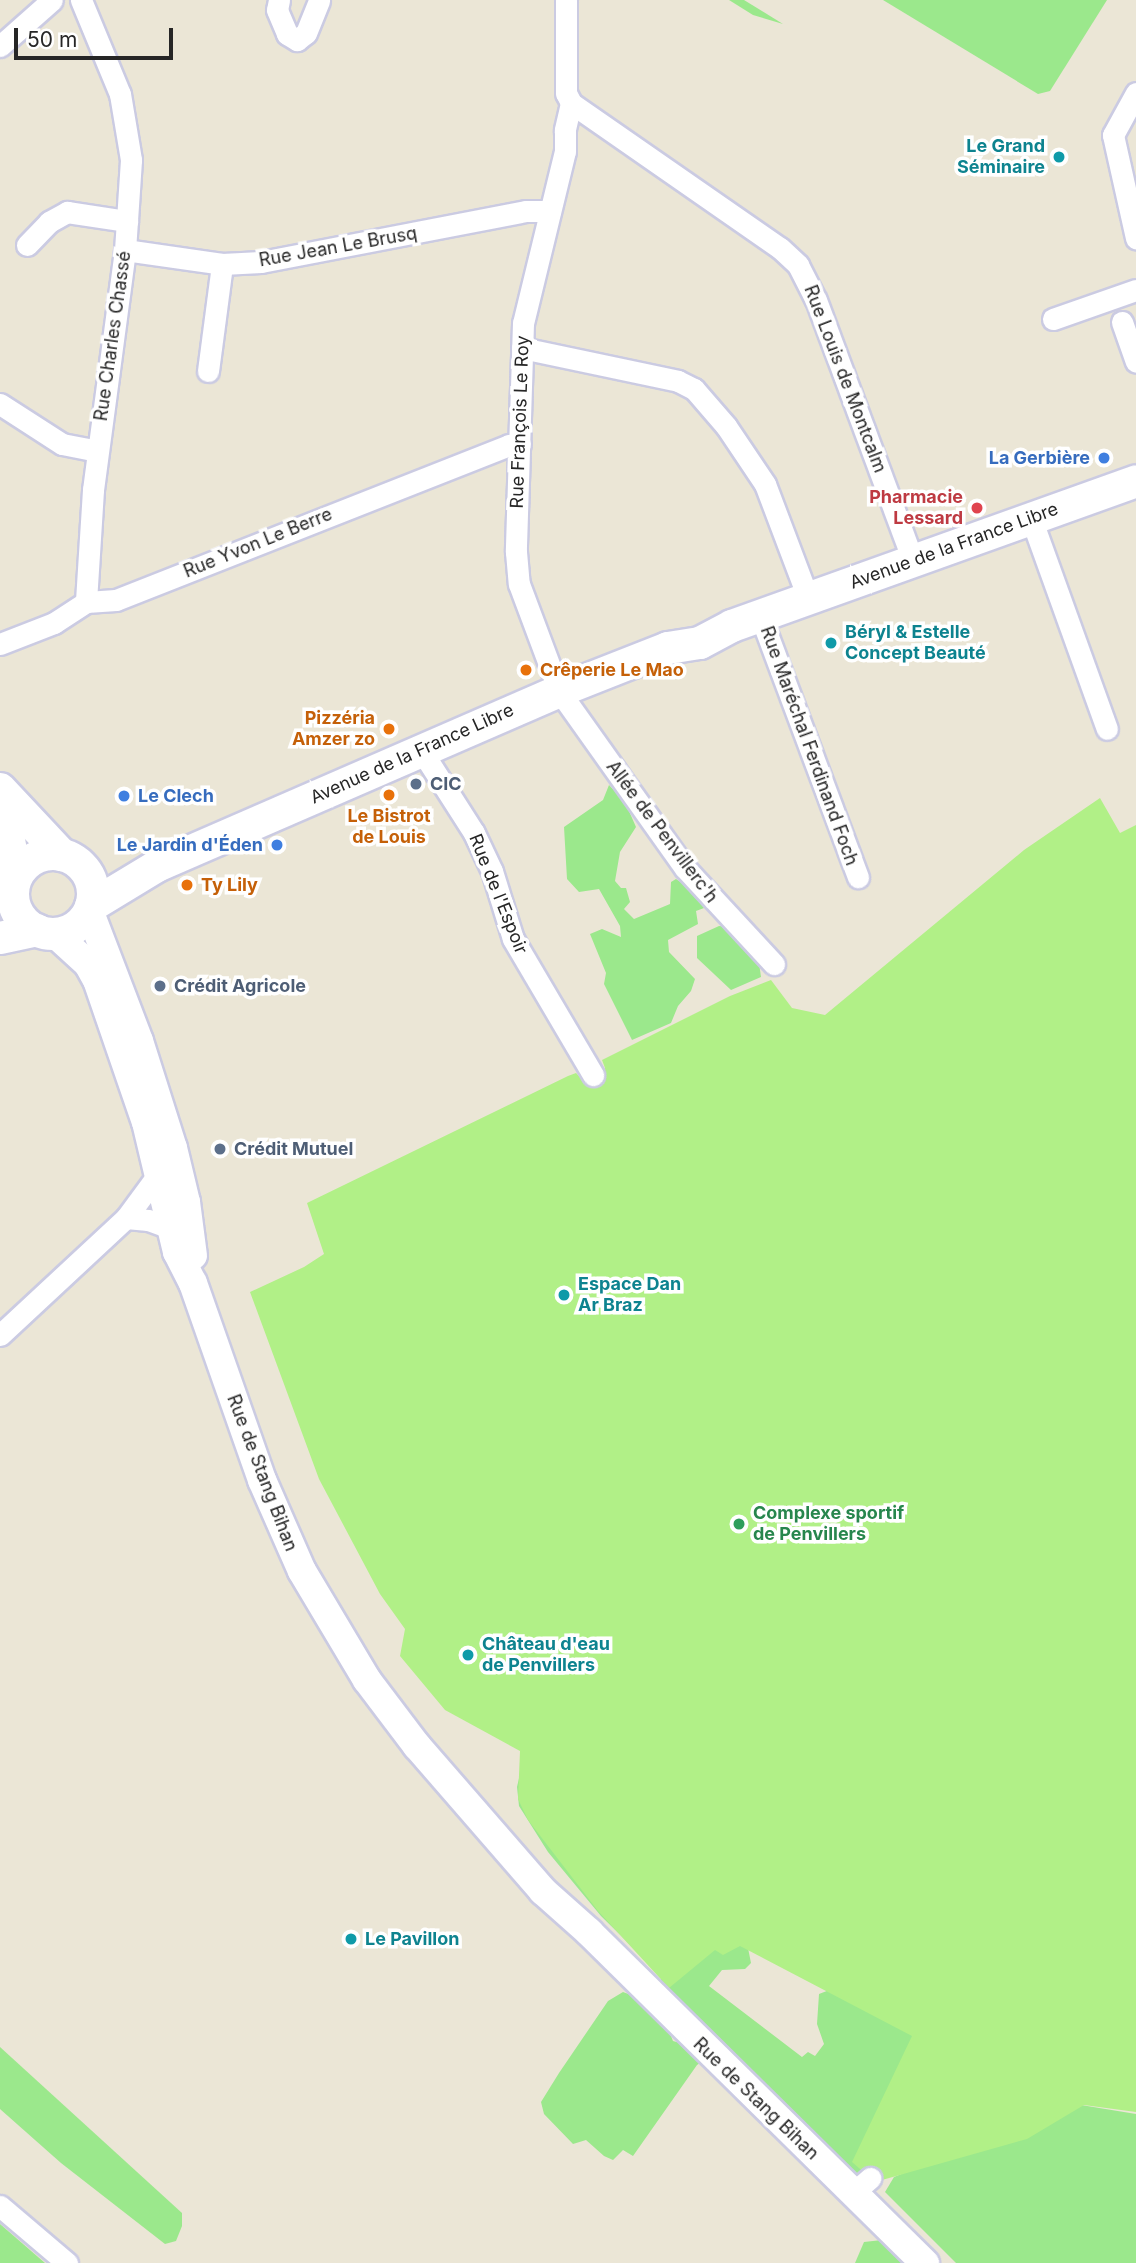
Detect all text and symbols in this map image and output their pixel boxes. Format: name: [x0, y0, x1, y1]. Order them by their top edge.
scale bar: [18, 14, 177, 58]
text: 50 m: [27, 27, 77, 52]
place label: Le Grand Séminaire: [957, 136, 1045, 178]
marker: Le Grand Séminaire: [1051, 149, 1067, 165]
street label: Rue Jean Le Brusq: [257, 222, 419, 272]
street label: Rue Charles Chassé: [90, 250, 136, 422]
street label: Rue Louis de Montcalm: [799, 282, 891, 476]
street label: Rue François Le Roy: [506, 335, 534, 509]
place label: La Gerbière: [989, 447, 1090, 469]
marker: La Gerbière: [1096, 450, 1112, 466]
place label: Pharmacie Lessard: [869, 487, 963, 530]
street label: Avenue de la France Libre: [847, 498, 1061, 594]
marker: Pharmacie Lessard: [969, 500, 985, 516]
street label: Rue Yvon Le Berre: [181, 503, 335, 583]
place label: Béryl & Estelle Concept Beauté: [845, 622, 986, 664]
street label: Rue Maréchal Ferdinand Foch: [756, 623, 862, 869]
marker: Béryl & Estelle Concept Beauté: [823, 635, 839, 651]
place label: Crêperie Le Mao: [540, 659, 684, 681]
marker: Crêperie Le Mao: [518, 662, 534, 678]
street label: Avenue de la France Libre: [307, 699, 517, 809]
place label: Pizzéria Amzer zo: [292, 708, 375, 750]
marker: Pizzéria Amzer zo: [381, 721, 397, 737]
street label: Allée de Penvillerc'h: [602, 757, 722, 907]
place label: CIC: [430, 773, 462, 795]
marker: CIC: [408, 776, 424, 792]
place label: Le Clech: [138, 785, 214, 807]
marker: Le Bistrot de Louis: [381, 787, 397, 803]
marker: Le Clech: [116, 788, 132, 804]
place label: Le Bistrot de Louis: [347, 806, 431, 848]
street label: Rue de l'Espoir: [464, 831, 532, 957]
place label: Le Jardin d'Éden: [117, 834, 263, 856]
marker: Le Jardin d'Éden: [269, 837, 285, 853]
place label: Ty Lily: [201, 874, 258, 896]
marker: Ty Lily: [179, 877, 195, 893]
place label: Crédit Agricole: [174, 975, 306, 997]
marker: Crédit Agricole: [152, 978, 168, 994]
place label: Crédit Mutuel: [234, 1138, 353, 1160]
marker: Crédit Mutuel: [212, 1141, 228, 1157]
place label: Espace Dan Ar Braz: [578, 1274, 681, 1316]
marker: Espace Dan Ar Braz: [556, 1287, 572, 1303]
street label: Rue de Stang Bihan: [222, 1392, 302, 1554]
place label: Complexe sportif de Penvillers: [753, 1503, 904, 1546]
marker: Complexe sportif de Penvillers: [731, 1516, 747, 1532]
place label: Château d'eau de Penvillers: [482, 1634, 610, 1676]
marker: Château d'eau de Penvillers: [460, 1647, 476, 1663]
place label: Le Pavillon: [365, 1928, 459, 1950]
marker: Le Pavillon: [343, 1931, 359, 1947]
street label: Rue de Stang Bihan: [689, 2033, 823, 2165]

